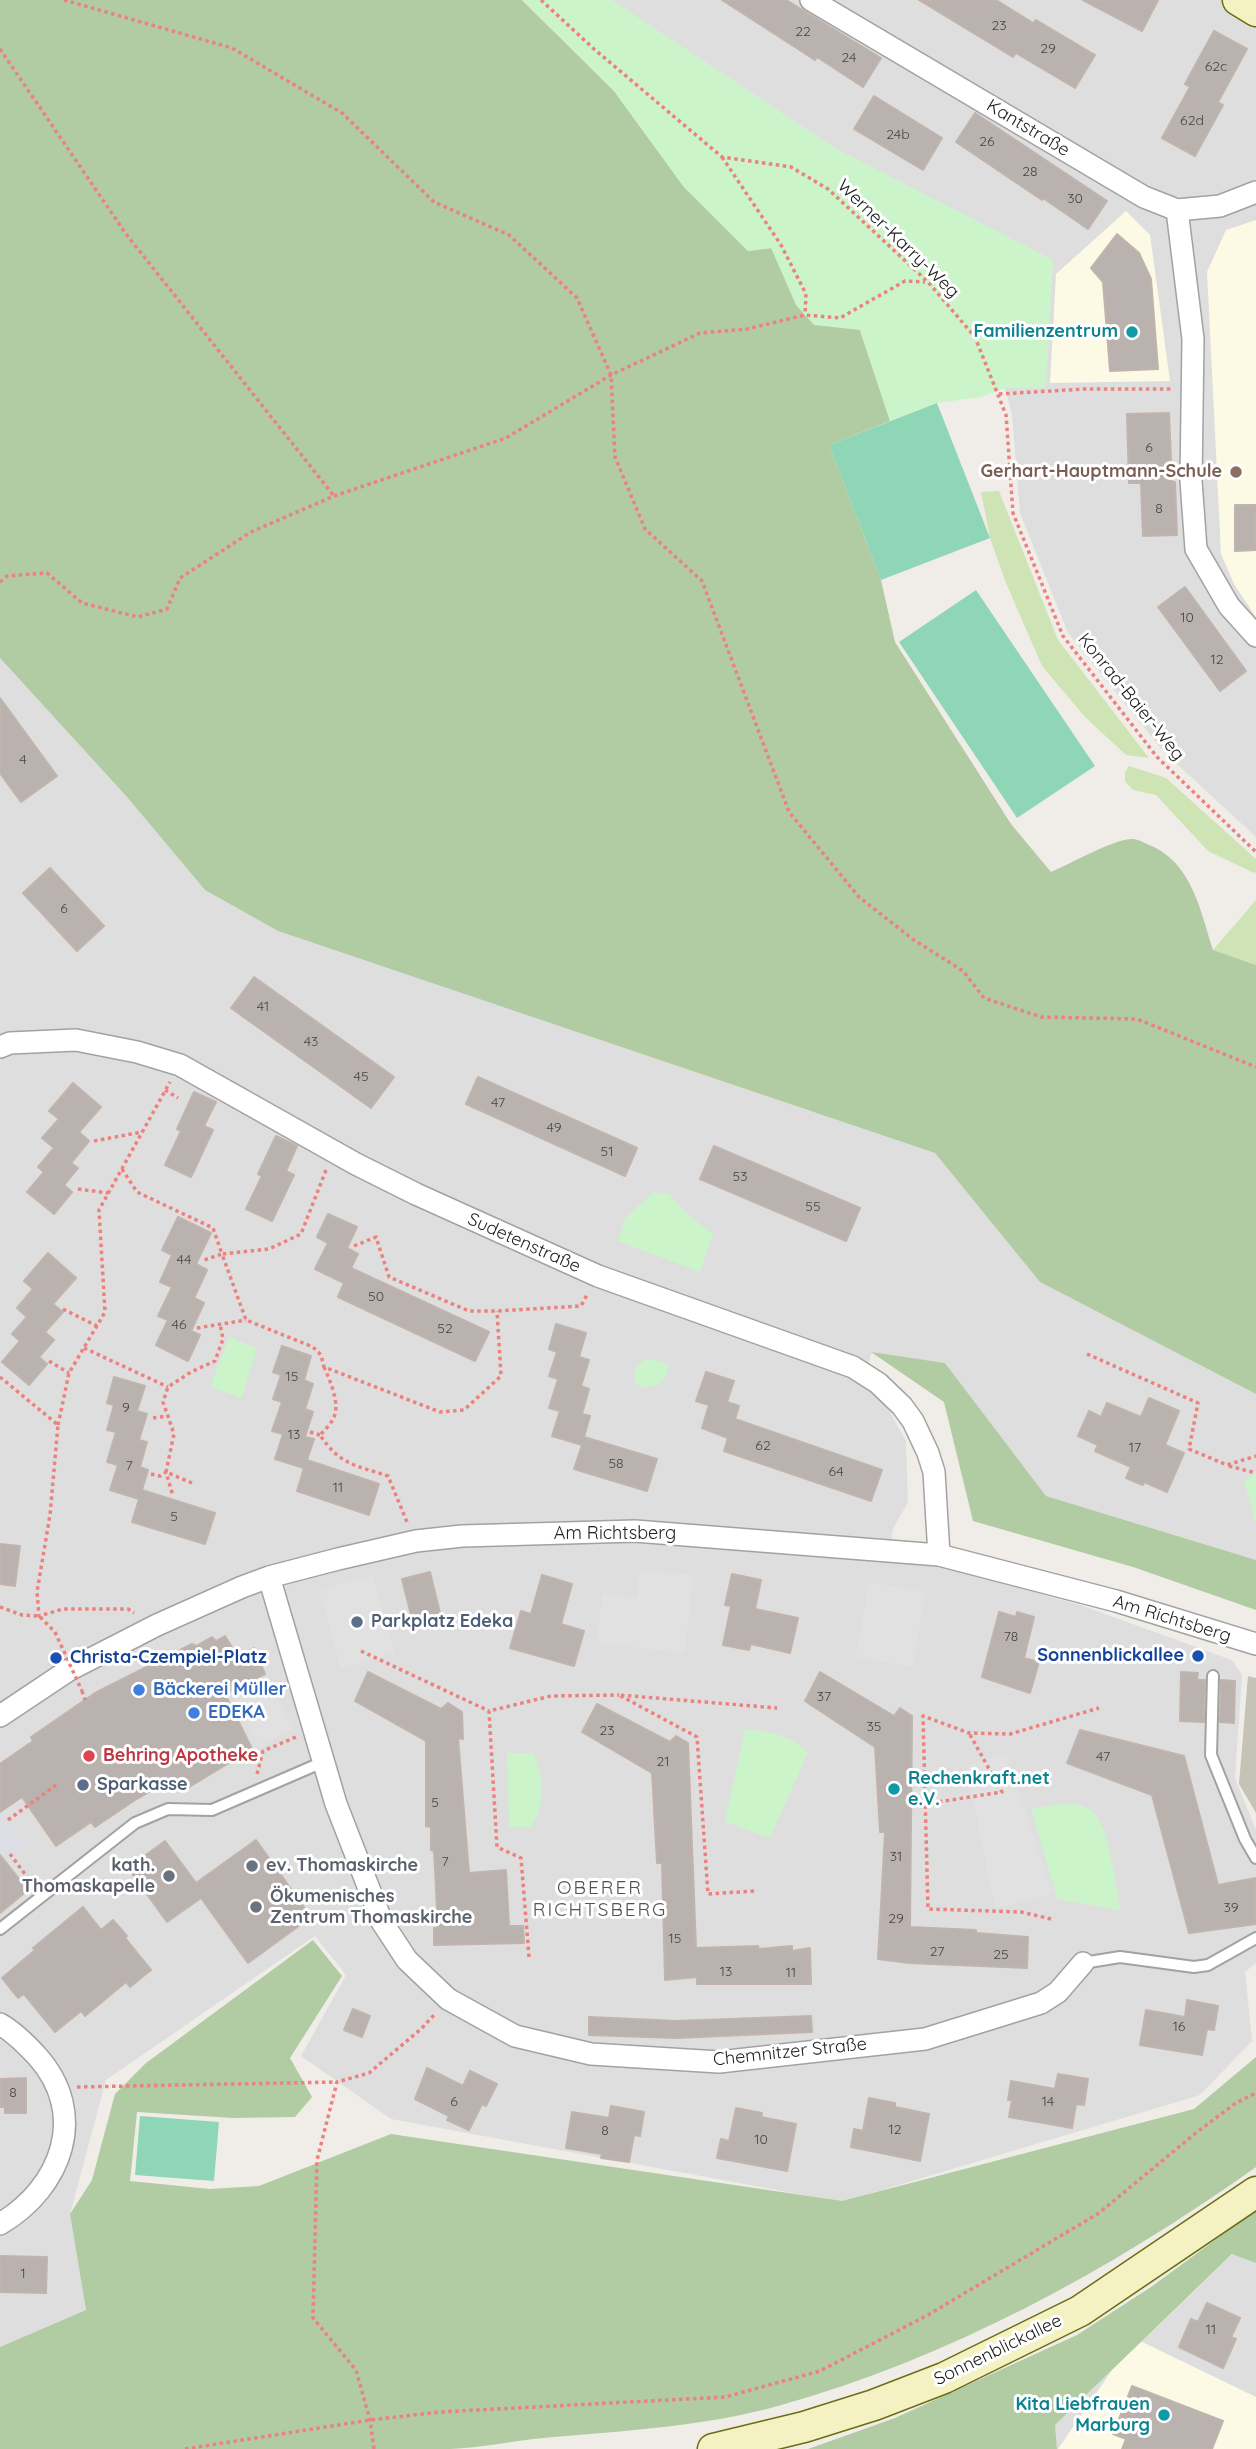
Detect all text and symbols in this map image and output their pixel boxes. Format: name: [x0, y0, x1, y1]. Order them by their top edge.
house number: 23: [991, 18, 1007, 34]
house number: 22: [795, 24, 811, 40]
house number: 29: [1040, 41, 1056, 57]
house number: 24: [842, 50, 856, 66]
house number: 62c: [1205, 59, 1227, 75]
street label: Kantstraße: [983, 95, 1073, 161]
house number: 62d: [1180, 113, 1204, 129]
house number: 24b: [886, 127, 910, 143]
house number: 26: [979, 134, 995, 150]
house number: 28: [1022, 164, 1038, 180]
street label: Werner-Karry-Weg: [832, 175, 964, 303]
house number: 30: [1067, 191, 1083, 207]
place label: Familienzentrum: [973, 321, 1118, 343]
marker: Familienzentrum: [1124, 324, 1140, 340]
house number: 6: [1145, 440, 1153, 456]
place label: Gerhart-Hauptmann-Schule: [981, 461, 1222, 483]
marker: Gerhart-Hauptmann-Schule: [1228, 464, 1244, 480]
house number: 8: [1155, 501, 1163, 517]
house number: 10: [1180, 610, 1194, 626]
street label: Konrad-Baier-Weg: [1073, 629, 1189, 765]
house number: 12: [1211, 652, 1223, 668]
house number: 4: [19, 752, 27, 768]
house number: 6: [60, 901, 68, 917]
house number: 41: [257, 999, 269, 1015]
house number: 43: [304, 1034, 318, 1050]
house number: 45: [353, 1069, 369, 1085]
house number: 47: [491, 1095, 505, 1111]
house number: 49: [547, 1120, 561, 1136]
house number: 51: [601, 1144, 613, 1160]
house number: 53: [733, 1169, 747, 1185]
house number: 55: [805, 1199, 821, 1215]
street label: Sudetenstraße: [464, 1208, 584, 1278]
house number: 44: [177, 1252, 191, 1268]
house number: 50: [368, 1289, 384, 1305]
house number: 46: [172, 1317, 186, 1333]
house number: 52: [437, 1321, 453, 1337]
house number: 15: [286, 1369, 298, 1385]
house number: 9: [122, 1400, 130, 1416]
house number: 13: [288, 1427, 300, 1443]
house number: 62: [755, 1438, 771, 1454]
house number: 17: [1129, 1440, 1141, 1456]
house number: 58: [608, 1456, 624, 1472]
house number: 7: [125, 1458, 133, 1474]
house number: 64: [828, 1464, 844, 1480]
house number: 11: [333, 1480, 343, 1496]
house number: 5: [170, 1509, 178, 1525]
street label: Am Richtsberg: [554, 1523, 676, 1545]
street label: Am Richtsberg: [1110, 1591, 1234, 1647]
place label: Parkplatz Edeka: [371, 1611, 513, 1633]
marker: Parkplatz Edeka: [349, 1614, 365, 1630]
house number: 78: [1004, 1629, 1018, 1645]
place label: Sonnenblickallee: [1037, 1645, 1184, 1667]
place label: Christa-Czempiel-Platz: [70, 1647, 267, 1669]
marker: Sonnenblickallee: [1190, 1648, 1206, 1664]
marker: Christa-Czempiel-Platz: [48, 1650, 64, 1666]
place label: Bäckerei Müller: [153, 1679, 287, 1701]
marker: Bäckerei Müller: [131, 1682, 147, 1698]
house number: 37: [817, 1689, 831, 1705]
place label: EDEKA: [208, 1702, 265, 1724]
marker: EDEKA: [186, 1705, 202, 1721]
house number: 35: [867, 1719, 881, 1735]
house number: 23: [599, 1723, 615, 1739]
place label: Behring Apotheke: [103, 1745, 258, 1767]
marker: Behring Apotheke: [81, 1748, 97, 1764]
house number: 47: [1096, 1749, 1110, 1765]
house number: 21: [657, 1754, 669, 1770]
place label: Rechenkraft.net e.V.: [908, 1768, 1050, 1810]
place label: Sparkasse: [97, 1774, 188, 1796]
marker: Sparkasse: [75, 1777, 91, 1793]
marker: Rechenkraft.net e.V.: [886, 1781, 902, 1797]
house number: 5: [431, 1795, 439, 1811]
house number: 31: [890, 1849, 902, 1865]
house number: 7: [441, 1854, 449, 1870]
place label: kath. Thomaskapelle: [22, 1855, 155, 1898]
place label: ev. Thomaskirche: [266, 1855, 418, 1877]
marker: ev. Thomaskirche: [244, 1858, 260, 1874]
marker: kath. Thomaskapelle: [161, 1868, 177, 1884]
district label: OBERER RICHTSBERG: [534, 1877, 666, 1921]
place label: Ökumenisches Zentrum Thomaskirche: [270, 1886, 472, 1928]
marker: Ökumenisches Zentrum Thomaskirche: [248, 1899, 264, 1915]
house number: 39: [1223, 1900, 1239, 1916]
house number: 29: [888, 1911, 904, 1927]
house number: 15: [669, 1931, 681, 1947]
house number: 27: [930, 1944, 944, 1960]
house number: 25: [993, 1947, 1009, 1963]
house number: 13: [720, 1964, 732, 1980]
house number: 11: [786, 1965, 796, 1981]
house number: 16: [1173, 2019, 1185, 2035]
street label: Chemnitzer Straße: [712, 2033, 868, 2071]
house number: 8: [9, 2085, 17, 2101]
house number: 6: [450, 2094, 458, 2110]
house number: 14: [1042, 2094, 1054, 2110]
house number: 12: [889, 2122, 901, 2138]
house number: 8: [601, 2123, 609, 2139]
house number: 10: [754, 2132, 768, 2148]
house number: 1: [20, 2266, 26, 2282]
street label: Sonnenblickallee: [931, 2310, 1065, 2390]
house number: 11: [1206, 2322, 1216, 2338]
place label: Kita Liebfrauen Marburg: [1015, 2394, 1150, 2436]
marker: Kita Liebfrauen Marburg: [1156, 2407, 1172, 2423]

